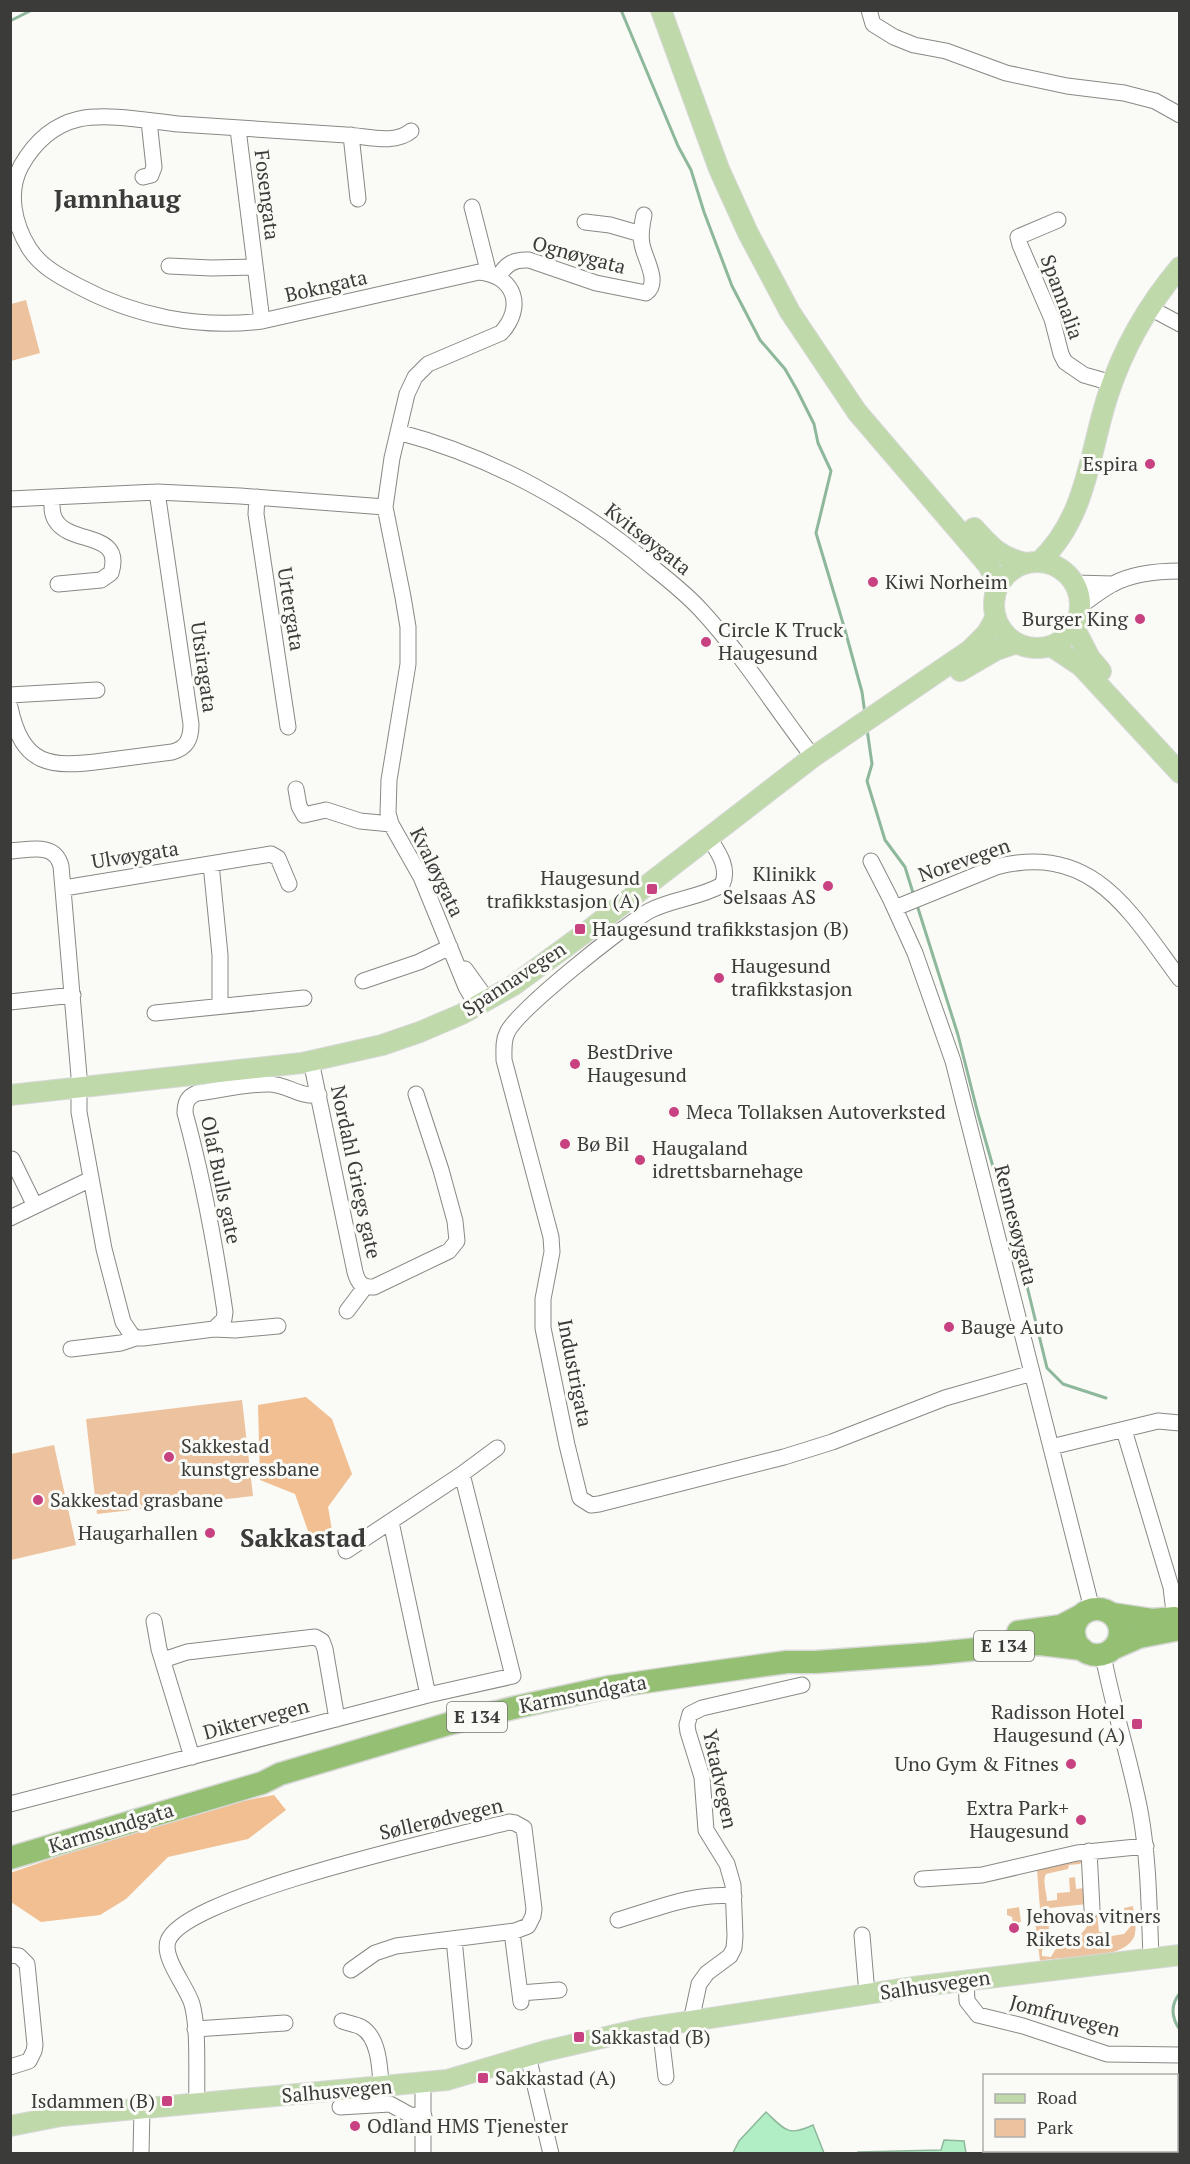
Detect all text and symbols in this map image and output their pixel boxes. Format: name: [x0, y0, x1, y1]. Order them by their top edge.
street label: Fosengata: [249, 148, 286, 242]
district label: Jamnhaug: [54, 181, 182, 215]
street label: Ognøygata: [529, 229, 629, 280]
street label: Spannalia: [1035, 251, 1090, 343]
street label: Bokngata: [282, 263, 370, 308]
place label: Espira: [1083, 450, 1138, 477]
marker: Espira: [1143, 457, 1157, 471]
street label: Kvitsøygata: [600, 496, 697, 581]
street label: Urtergata: [272, 565, 311, 653]
place label: Kiwi Norheim: [885, 568, 1008, 595]
marker: Kiwi Norheim: [866, 575, 880, 589]
place label: Burger King: [1022, 605, 1128, 632]
marker: Burger King: [1133, 612, 1147, 626]
place label: Circle K Truck Haugesund: [718, 616, 844, 666]
street label: Utsiragata: [185, 620, 224, 714]
marker: Circle K Truck Haugesund: [699, 635, 713, 649]
street label: Kvaløygata: [404, 822, 471, 921]
street label: Norevegen: [914, 831, 1013, 888]
street label: Ulvøygata: [89, 834, 180, 875]
place label: Klinikk Selsaas AS: [723, 860, 817, 910]
place label: Haugesund trafikkstasjon (A): [486, 864, 640, 914]
marker: Klinikk Selsaas AS: [821, 879, 835, 893]
marker: Haugesund trafikkstasjon (A): [645, 882, 659, 896]
place label: Haugesund trafikkstasjon (B): [592, 915, 849, 942]
marker: Haugesund trafikkstasjon (B): [573, 922, 587, 936]
street label: Spannavegen: [457, 935, 571, 1022]
place label: Haugesund trafikkstasjon: [731, 952, 852, 1002]
marker: Haugesund trafikkstasjon: [712, 971, 726, 985]
place label: BestDrive Haugesund: [587, 1038, 687, 1088]
marker: BestDrive Haugesund: [568, 1057, 582, 1071]
street label: Nordahl Griegs gate: [325, 1083, 388, 1261]
place label: Meca Tollaksen Autoverksted: [686, 1098, 946, 1125]
marker: Meca Tollaksen Autoverksted: [667, 1105, 681, 1119]
street label: Olaf Bulls gate: [195, 1113, 248, 1246]
place label: Bø Bil: [577, 1130, 630, 1157]
place label: Haugaland idrettsbarnehage: [652, 1134, 803, 1184]
marker: Bø Bil: [558, 1137, 572, 1151]
marker: Haugaland idrettsbarnehage: [633, 1153, 647, 1167]
street label: Rennesøygata: [988, 1162, 1045, 1288]
place label: Bauge Auto: [961, 1313, 1064, 1340]
street label: Industrigata: [552, 1317, 599, 1429]
marker: Bauge Auto: [942, 1320, 956, 1334]
place label: Sakkestad kunstgressbane: [181, 1432, 319, 1482]
marker: Sakkestad kunstgressbane: [162, 1450, 176, 1464]
place label: Sakkestad grasbane: [50, 1486, 223, 1513]
marker: Sakkestad grasbane: [31, 1493, 45, 1507]
place label: Haugarhallen: [78, 1519, 198, 1546]
district label: Sakkastad: [240, 1520, 366, 1554]
marker: Haugarhallen: [203, 1526, 217, 1540]
road number: E 134: [974, 1631, 1034, 1661]
street label: Karmsundgata: [517, 1668, 649, 1719]
street label: Diktervegen: [200, 1691, 312, 1746]
place label: Radisson Hotel Haugesund (A): [991, 1698, 1125, 1748]
road number: E 134: [447, 1702, 507, 1732]
marker: Radisson Hotel Haugesund (A): [1130, 1717, 1144, 1731]
street label: Ystadvegen: [697, 1727, 744, 1831]
place label: Uno Gym & Fitnes: [895, 1750, 1059, 1777]
marker: Uno Gym & Fitnes: [1064, 1757, 1078, 1771]
street label: Søllerødvegen: [376, 1791, 505, 1846]
place label: Extra Park+ Haugesund: [966, 1794, 1069, 1844]
street label: Karmsundgata: [45, 1796, 177, 1859]
marker: Extra Park+ Haugesund: [1074, 1813, 1088, 1827]
place label: Jehovas vitners Rikets sal: [1026, 1902, 1161, 1952]
marker: Jehovas vitners Rikets sal: [1007, 1921, 1021, 1935]
street label: Salhusvegen: [878, 1963, 992, 2006]
street label: Jomfruvegen: [1007, 1988, 1124, 2043]
place label: Sakkastad (B): [591, 2023, 711, 2050]
marker: Sakkastad (B): [572, 2030, 586, 2044]
place label: Sakkastad (A): [495, 2064, 616, 2091]
marker: Sakkastad (A): [476, 2071, 490, 2085]
street label: Salhusvegen: [280, 2072, 394, 2109]
legend: [983, 2074, 1178, 2152]
text: Road: [1037, 2085, 1077, 2109]
place label: Isdammen (B): [31, 2087, 155, 2114]
marker: Isdammen (B): [160, 2094, 174, 2108]
place label: Odland HMS Tjenester: [367, 2112, 569, 2139]
text: Park: [1037, 2115, 1074, 2139]
marker: Odland HMS Tjenester: [348, 2119, 362, 2133]

